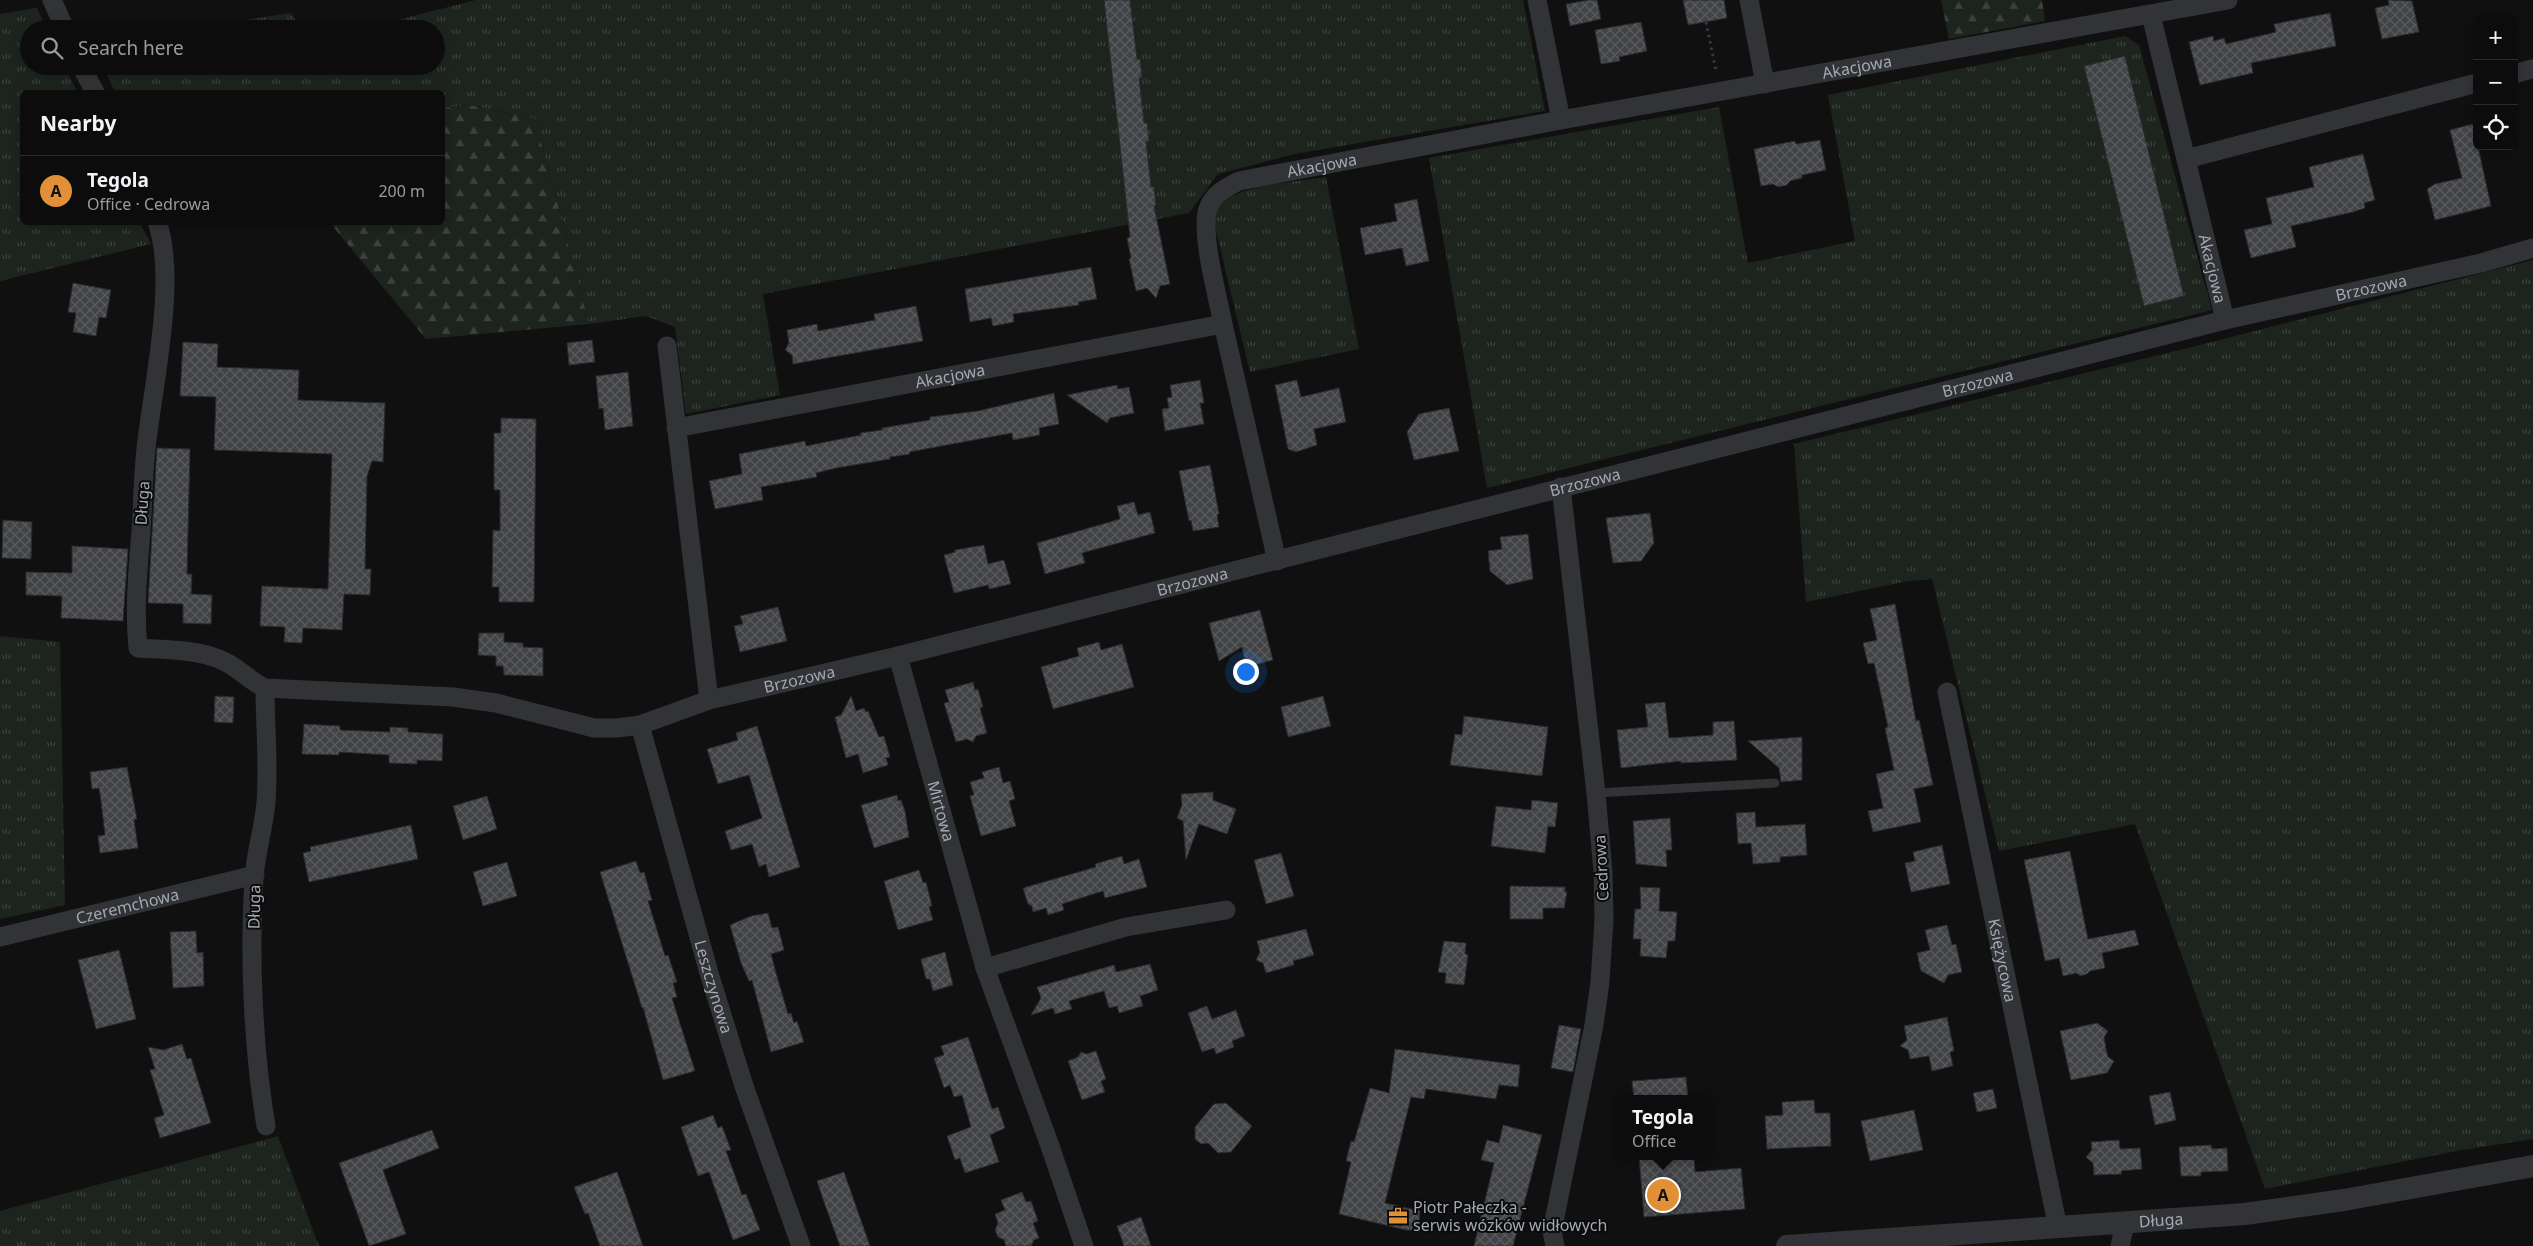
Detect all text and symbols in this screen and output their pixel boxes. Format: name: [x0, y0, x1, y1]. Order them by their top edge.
map controls: [2473, 15, 2518, 150]
button: +: [2473, 15, 2518, 60]
search box: [20, 20, 445, 75]
icon: search: [38, 34, 66, 62]
text: Search here: [78, 35, 184, 61]
street label: Akacjowa: [1820, 50, 1893, 84]
button: −: [2473, 60, 2518, 105]
button: locate: [2473, 105, 2518, 150]
text: Nearby: [40, 109, 116, 137]
street label: Akacjowa: [1285, 148, 1359, 183]
text: Tegola: [87, 167, 149, 193]
text: A: [50, 180, 62, 202]
text: 200 m: [378, 180, 425, 202]
text: Office · Cedrowa: [87, 193, 210, 215]
street label: Akacjowa: [2194, 232, 2232, 306]
street label: Brzozowa: [2333, 269, 2409, 306]
street label: Akacjowa: [913, 358, 987, 393]
street label: Brzozowa: [1940, 363, 2015, 402]
street label: Brzozowa: [1547, 462, 1623, 502]
street label: Długa: [129, 480, 155, 526]
street label: Brzozowa: [1154, 562, 1230, 601]
your location: [1233, 659, 1259, 685]
street label: Brzozowa: [761, 660, 837, 698]
street label: Mirtowa: [922, 778, 960, 844]
street label: Cedrowa: [1588, 834, 1614, 902]
street label: Czeremchowa: [73, 883, 181, 929]
street label: Długa: [243, 885, 265, 929]
street label: Księżycowa: [1983, 916, 2022, 1004]
street label: Leszczynowa: [689, 937, 738, 1036]
popup: [1614, 1095, 1712, 1160]
text: Tegola: [1632, 1104, 1694, 1130]
text: Office: [1632, 1130, 1676, 1152]
pin: A: [1647, 1176, 1679, 1214]
place label: Piotr Pałeczka - serwis wózków widłowych: [1413, 1196, 1607, 1236]
office icon: Piotr Pałeczka - serwis wózków widłowych: [1387, 1205, 1409, 1227]
street label: Długa: [2138, 1207, 2184, 1232]

